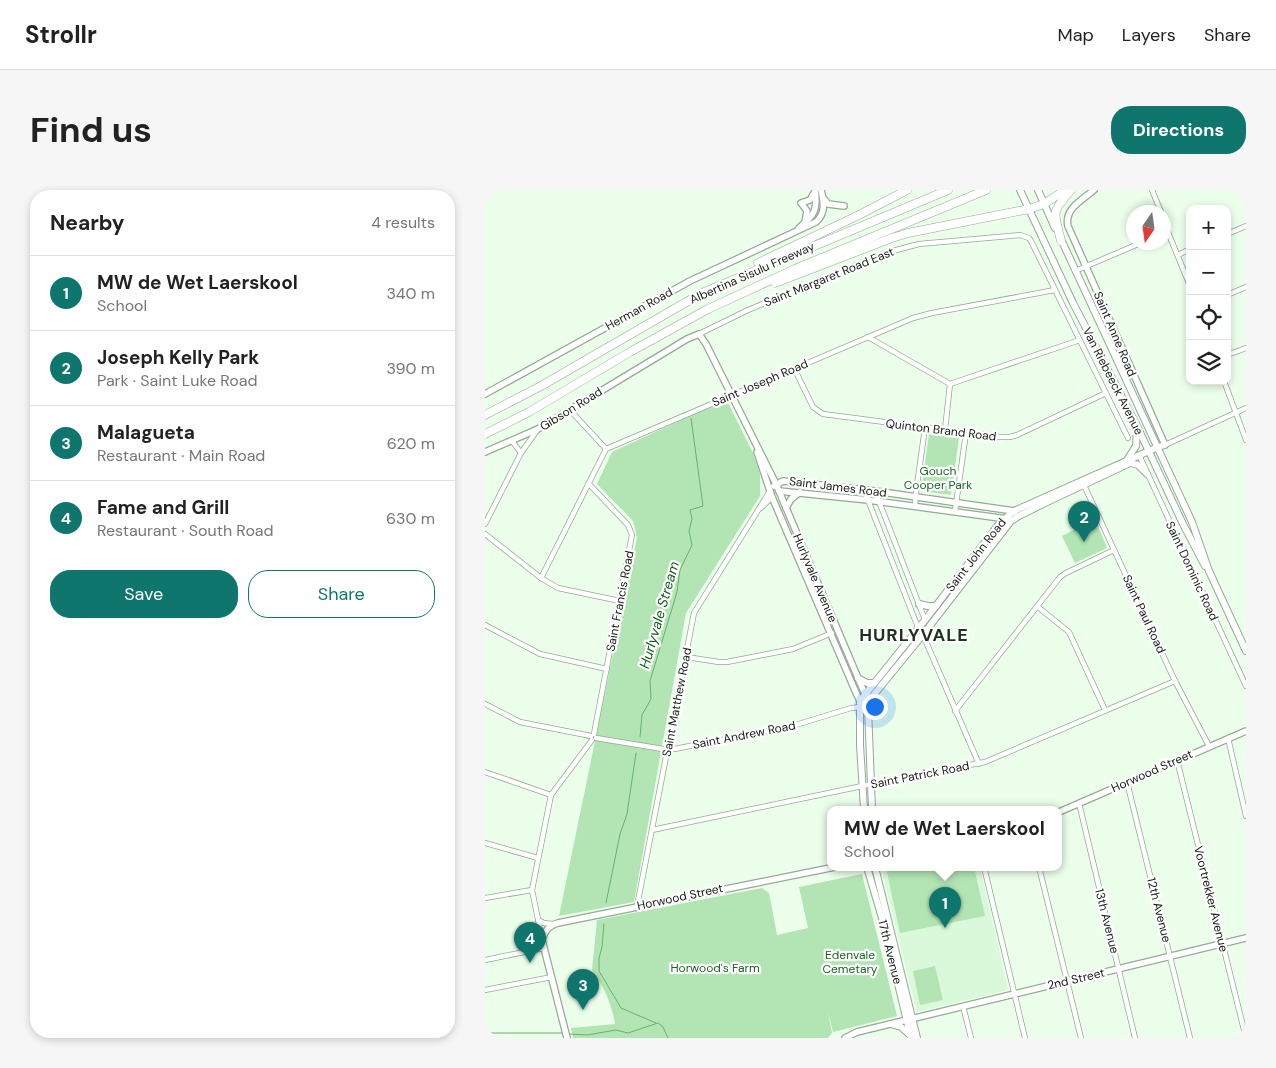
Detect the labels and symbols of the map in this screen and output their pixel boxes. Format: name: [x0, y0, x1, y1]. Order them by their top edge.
north arrow: [1126, 205, 1171, 250]
street label: Albertina Sisulu Freeway: [687, 238, 817, 308]
street label: Saint Margaret Road East: [762, 243, 897, 310]
street label: Herman Road: [602, 284, 676, 334]
street label: Saint Anne Road: [1090, 289, 1140, 379]
street label: Van Riebeeck Avenue: [1079, 324, 1147, 438]
street label: Saint Joseph Road: [710, 356, 810, 410]
street label: Gibson Road: [537, 383, 605, 435]
street label: Quinton Brand Road: [885, 415, 997, 445]
park label: Gouch Cooper Park: [904, 463, 972, 493]
street label: Saint James Road: [788, 473, 888, 501]
pin: 2: [1068, 501, 1100, 542]
street label: Saint John Road: [942, 515, 1010, 595]
street label: Saint Dominic Road: [1162, 519, 1222, 623]
street label: Hurlyvale Avenue: [789, 531, 841, 625]
street label: Saint Francis Road: [602, 549, 638, 653]
water label: Hurlyvale Stream: [635, 559, 683, 671]
street label: Saint Paul Road: [1119, 572, 1169, 656]
district label: HURLYVALE: [859, 623, 969, 647]
street label: Saint Matthew Road: [659, 646, 695, 758]
your location: [862, 694, 888, 720]
street label: Saint Andrew Road: [691, 717, 797, 753]
street label: Horwood Street: [1109, 746, 1196, 796]
street label: Saint Patrick Road: [869, 758, 971, 792]
street label: Voortrekker Avenue: [1190, 844, 1232, 954]
street label: 12th Avenue: [1143, 876, 1175, 944]
street label: Horwood Street: [635, 880, 725, 914]
pin: 1: [929, 887, 961, 928]
street label: 13th Avenue: [1091, 887, 1123, 955]
street label: 17th Avenue: [874, 918, 906, 986]
pin: 4: [514, 922, 546, 963]
park label: Edenvale Cemetary: [822, 947, 878, 977]
park label: Horwood's Farm: [670, 960, 760, 976]
street label: 2nd Street: [1046, 965, 1107, 993]
pin: 3: [567, 969, 599, 1010]

